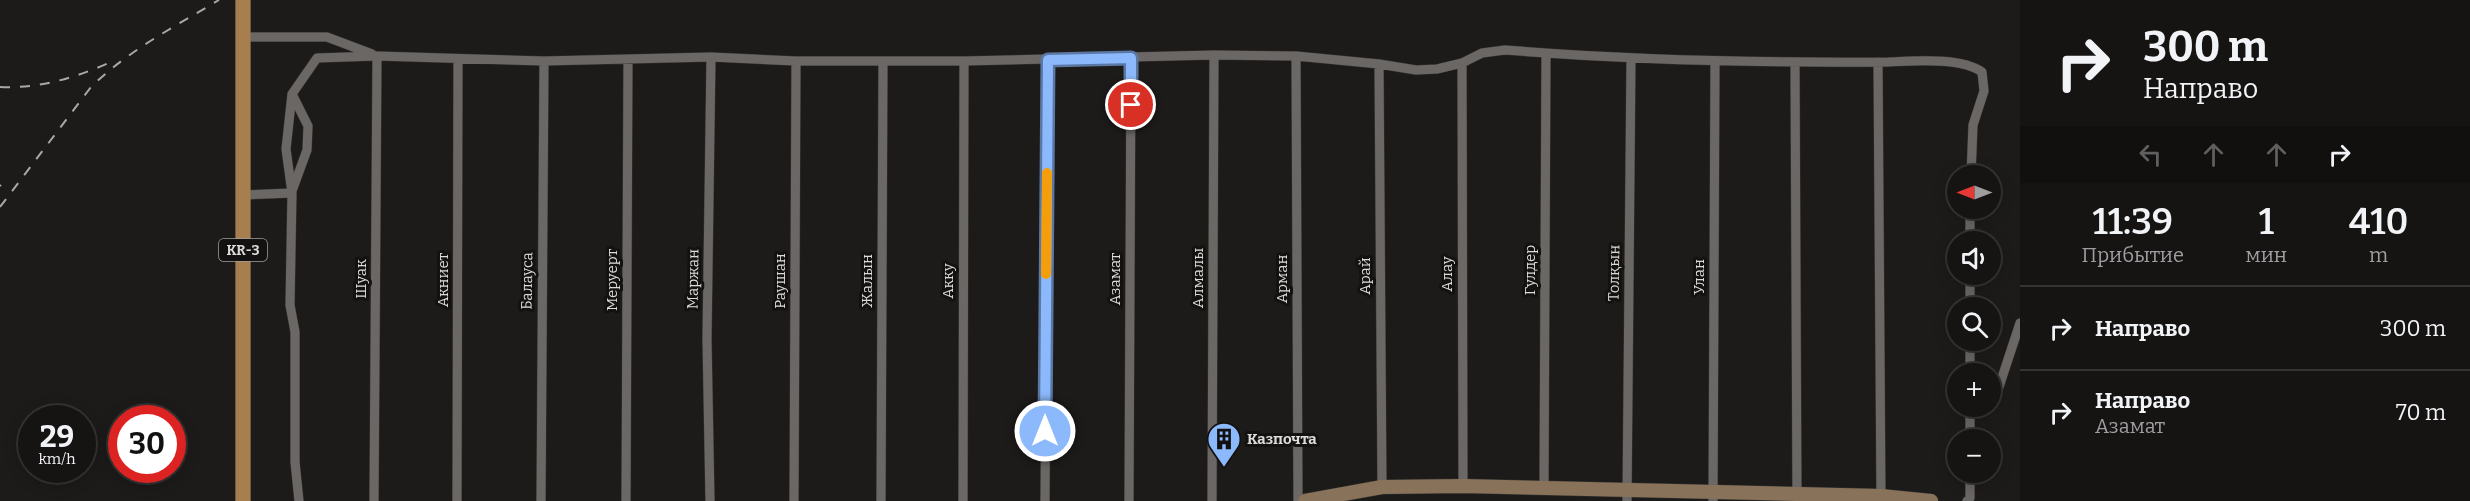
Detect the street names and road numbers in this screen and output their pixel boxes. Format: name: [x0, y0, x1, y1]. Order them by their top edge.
road number: KR-3: [219, 239, 267, 261]
street label: Гулдер: [1521, 245, 1539, 295]
street label: Толқын: [1605, 245, 1623, 301]
street label: Алмалы: [1189, 248, 1207, 308]
street label: Меруерт: [603, 249, 621, 311]
street label: Маржан: [683, 249, 703, 309]
street label: Акниет: [434, 252, 452, 307]
street label: Балауса: [517, 252, 537, 310]
street label: Азамат: [1106, 252, 1124, 305]
street label: Раушан: [771, 253, 789, 309]
street label: Жалын: [858, 254, 876, 308]
street label: Арман: [1273, 255, 1291, 303]
street label: Алау: [1438, 256, 1456, 292]
street label: Арай: [1356, 257, 1374, 295]
street label: Шуак: [352, 259, 370, 299]
street label: Улан: [1690, 259, 1708, 295]
street label: Акку: [939, 263, 957, 299]

